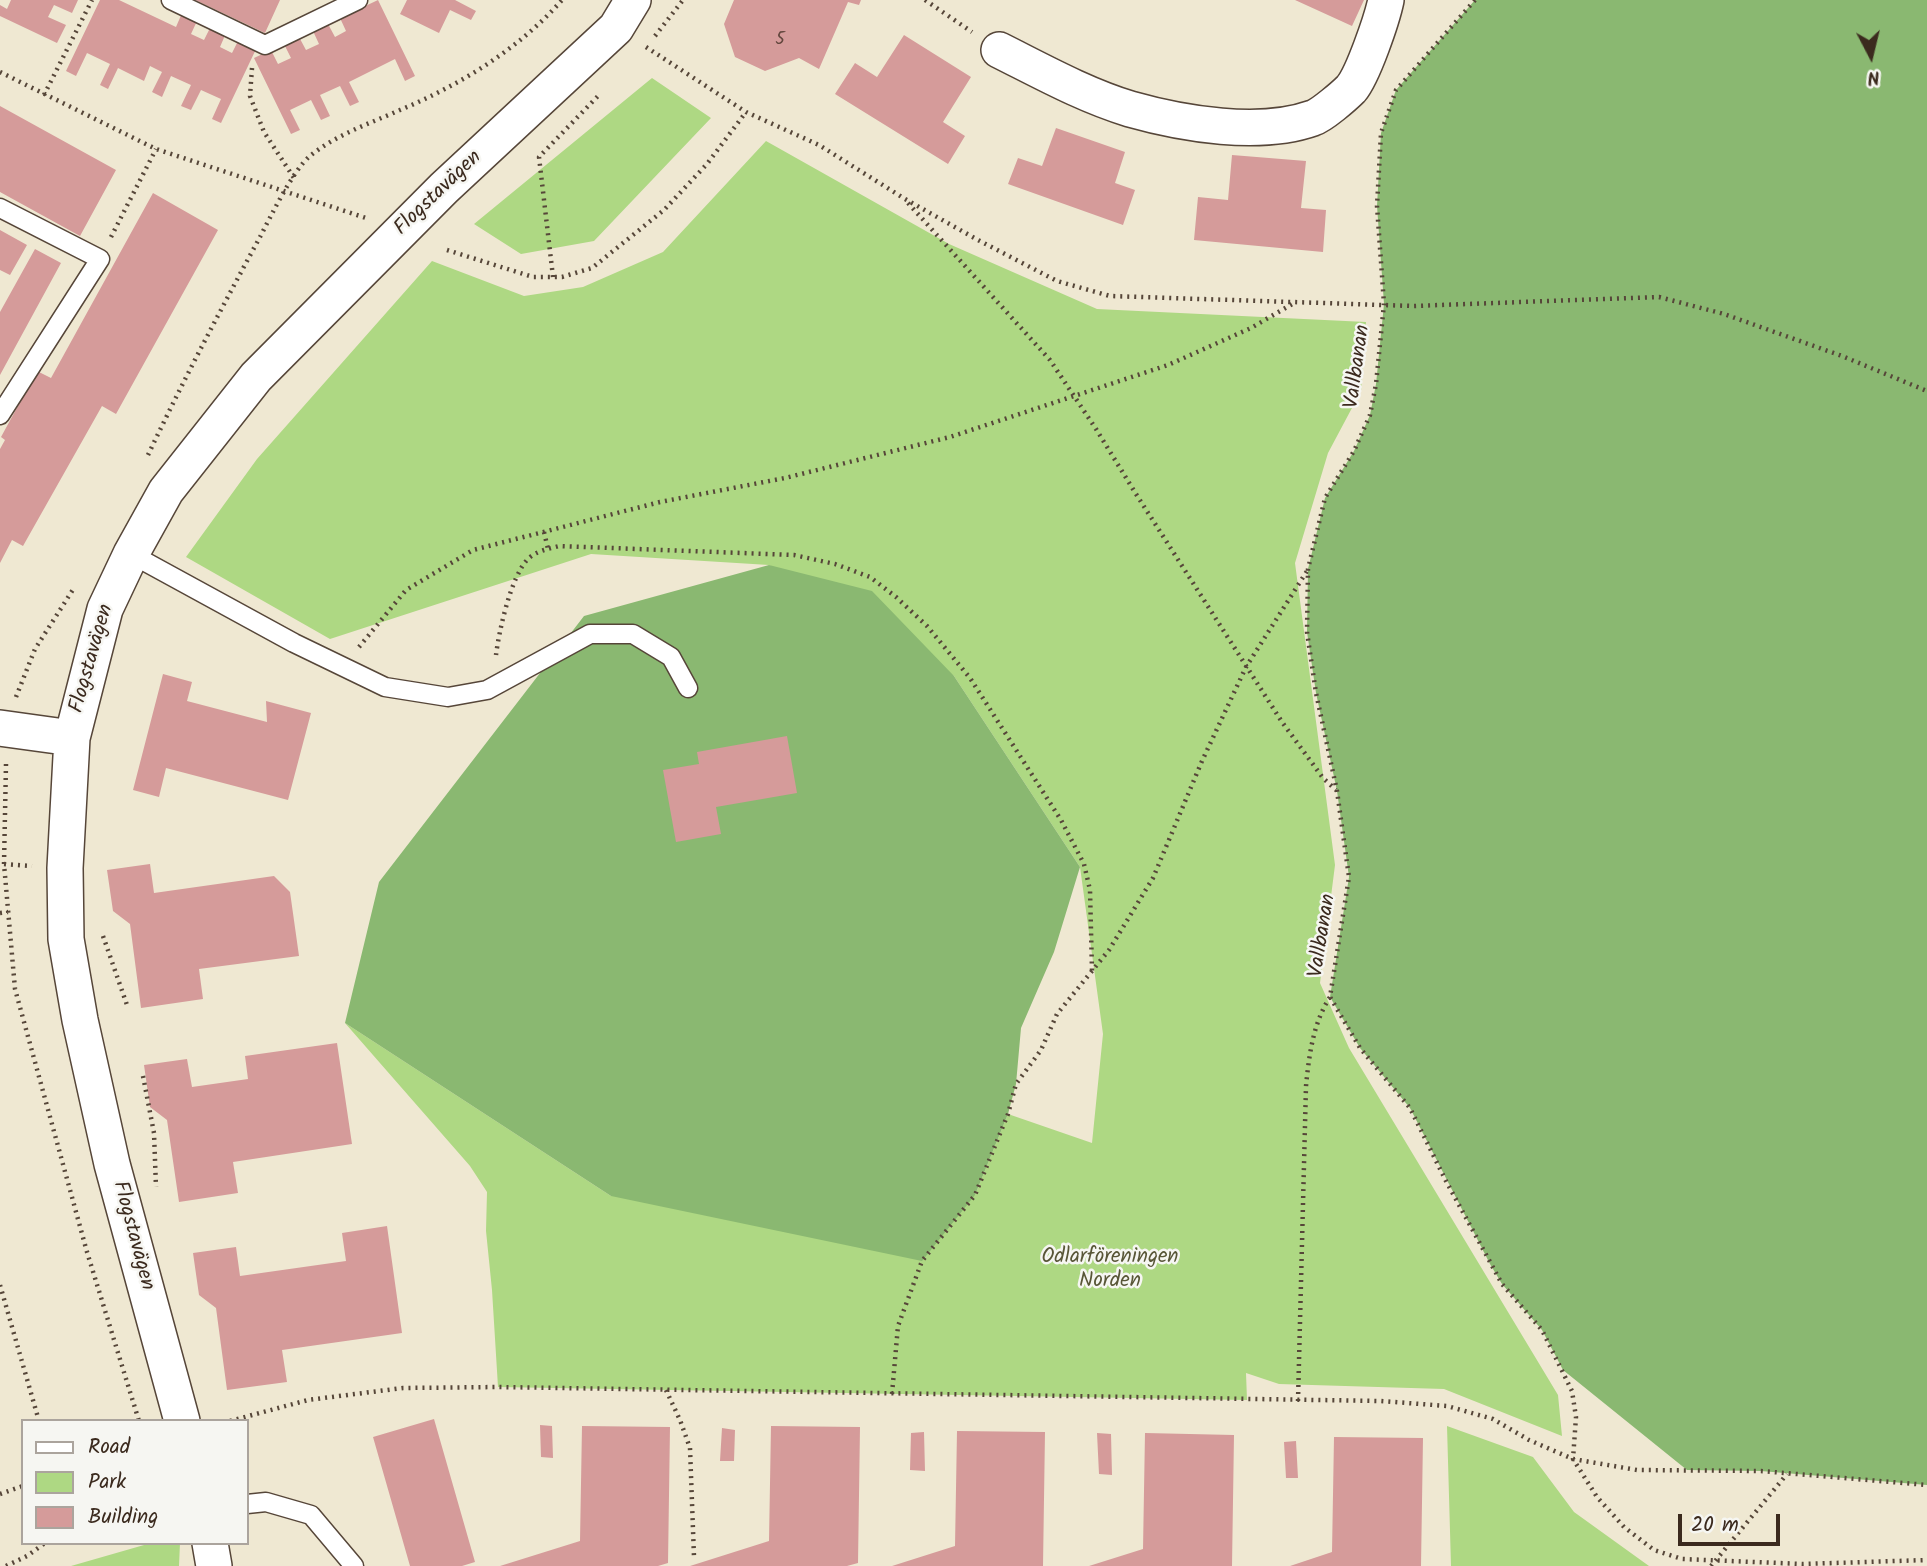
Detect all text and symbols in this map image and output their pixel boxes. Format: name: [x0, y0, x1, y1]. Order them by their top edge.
north arrow: [1836, 21, 1906, 91]
house number: 5: [775, 30, 785, 52]
text: N: [1866, 61, 1881, 92]
street label: Flogstavägen: [390, 146, 488, 242]
street label: Vallbanan: [1341, 323, 1377, 411]
street label: Flogstavägen: [65, 602, 121, 716]
street label: Vallbanan: [1305, 892, 1343, 980]
street label: Flogstavägen: [105, 1179, 159, 1293]
park label: Odlarföreningen Norden: [1041, 1245, 1179, 1295]
legend: [21, 1419, 248, 1545]
text: Road: [88, 1431, 130, 1464]
text: Park: [88, 1466, 126, 1499]
scale bar: [1682, 1500, 1784, 1544]
text: Building: [88, 1501, 158, 1534]
text: 20 m: [1691, 1509, 1739, 1542]

